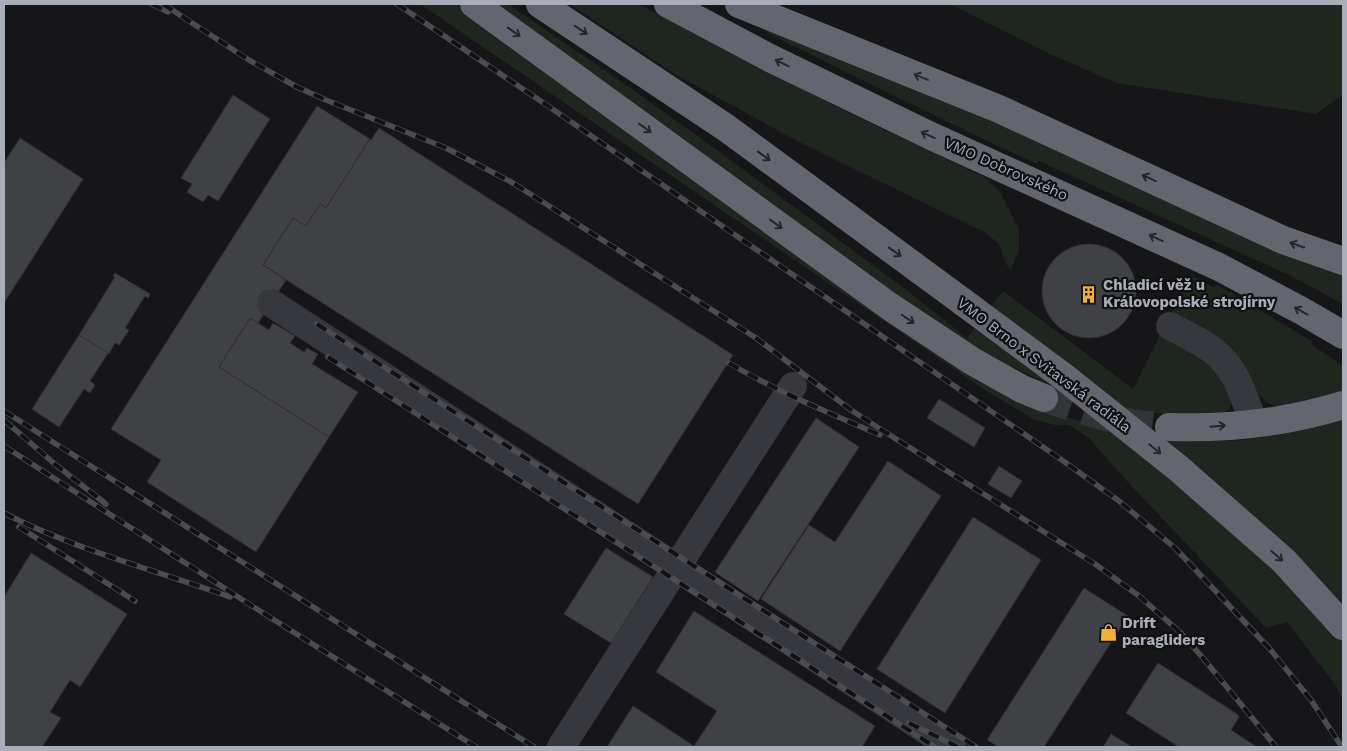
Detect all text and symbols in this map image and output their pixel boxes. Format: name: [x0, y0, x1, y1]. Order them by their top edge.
one-way arrow: [573, 25, 587, 35]
one-way arrow: [507, 27, 521, 37]
one-way arrow: [775, 58, 790, 68]
one-way arrow: [914, 72, 929, 82]
one-way arrow: [638, 123, 652, 133]
one-way arrow: [921, 129, 936, 139]
street label: VMO Dobrovského: [941, 134, 1071, 204]
one-way arrow: [757, 151, 771, 161]
one-way arrow: [1142, 172, 1157, 182]
one-way arrow: [769, 219, 783, 229]
one-way arrow: [1149, 232, 1164, 242]
one-way arrow: [1290, 240, 1305, 249]
one-way arrow: [888, 247, 902, 257]
place label: Chladicí věž u Královopolské strojírny: [1103, 276, 1276, 311]
building icon: Chladicí věž u Královopolské strojírny: [1079, 284, 1099, 304]
street label: VMO Brno x Svitavská radiála: [954, 294, 1135, 437]
one-way arrow: [1294, 305, 1309, 315]
one-way arrow: [901, 314, 915, 324]
one-way arrow: [1210, 422, 1226, 431]
one-way arrow: [1148, 444, 1161, 455]
one-way arrow: [1271, 550, 1284, 562]
place label: Drift paragliders: [1122, 614, 1205, 649]
shop icon: Drift paragliders: [1098, 622, 1118, 642]

